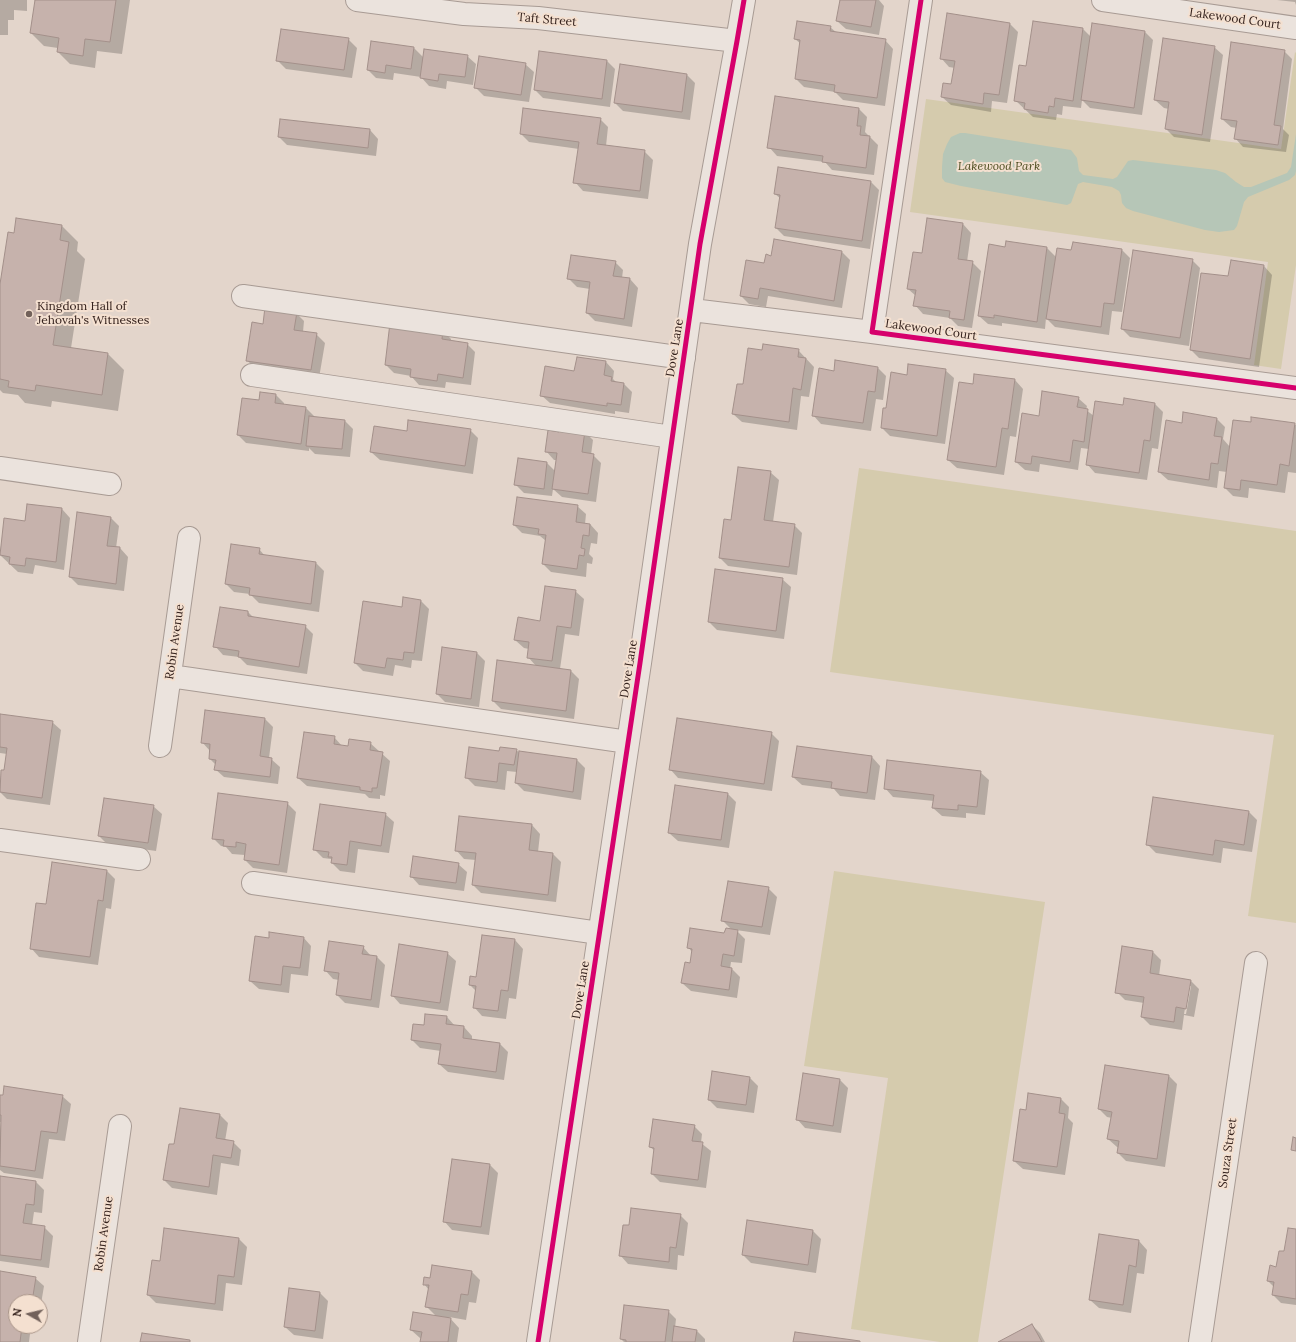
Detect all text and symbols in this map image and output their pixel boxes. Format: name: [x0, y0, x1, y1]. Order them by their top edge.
street label: Lakewood Court: [1188, 5, 1282, 33]
street label: Taft Street: [517, 10, 577, 30]
park label: Lakewood Park: [958, 160, 1040, 174]
place label: Kingdom Hall of Jehovah's Witnesses: [37, 300, 149, 328]
marker: Kingdom Hall of Jehovah's Witnesses: [24, 309, 34, 319]
street label: Lakewood Court: [884, 316, 978, 344]
street label: Dove Lane: [663, 318, 687, 378]
street label: Robin Avenue: [163, 603, 187, 681]
street label: Dove Lane: [617, 639, 641, 699]
street label: Dove Lane: [569, 960, 593, 1020]
street label: Souza Street: [1216, 1117, 1240, 1189]
street label: Robin Avenue: [92, 1195, 116, 1273]
north arrow: [8, 1294, 48, 1334]
text: N: [10, 1307, 25, 1318]

